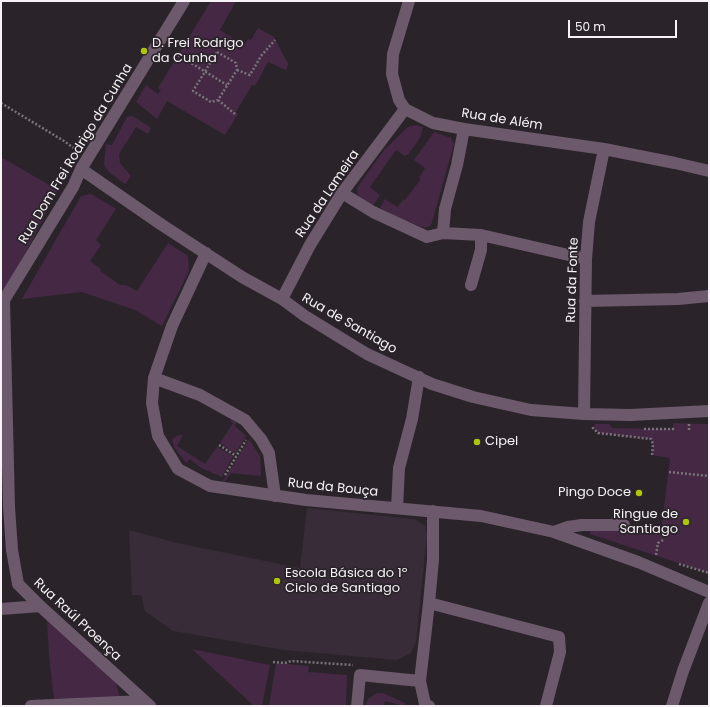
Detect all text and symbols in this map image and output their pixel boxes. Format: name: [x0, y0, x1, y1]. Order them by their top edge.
scale bar: [570, 12, 679, 38]
text: 50 m: [575, 18, 606, 35]
place label: D. Frei Rodrigo da Cunha: [152, 36, 244, 67]
marker: D. Frei Rodrigo da Cunha: [139, 46, 149, 56]
street label: Rua Dom Frei Rodrigo da Cunha: [16, 61, 136, 247]
street label: Rua de Além: [460, 106, 544, 134]
street label: Rua da Lameira: [293, 147, 363, 241]
street label: Rua da Fonte: [564, 237, 582, 323]
street label: Rua de Santiago: [299, 290, 399, 358]
place label: Cipel: [485, 434, 518, 450]
marker: Cipel: [472, 437, 482, 447]
street label: Rua da Bouça: [287, 475, 379, 501]
place label: Pingo Doce: [558, 485, 631, 501]
marker: Pingo Doce: [634, 488, 644, 498]
place label: Ringue de Santiago: [613, 507, 678, 538]
marker: Ringue de Santiago: [681, 517, 691, 527]
place label: Escola Básica do 1º Ciclo de Santiago: [285, 566, 407, 597]
street label: Rua Raúl Proença: [30, 575, 124, 665]
marker: Escola Básica do 1º Ciclo de Santiago: [272, 576, 282, 586]

